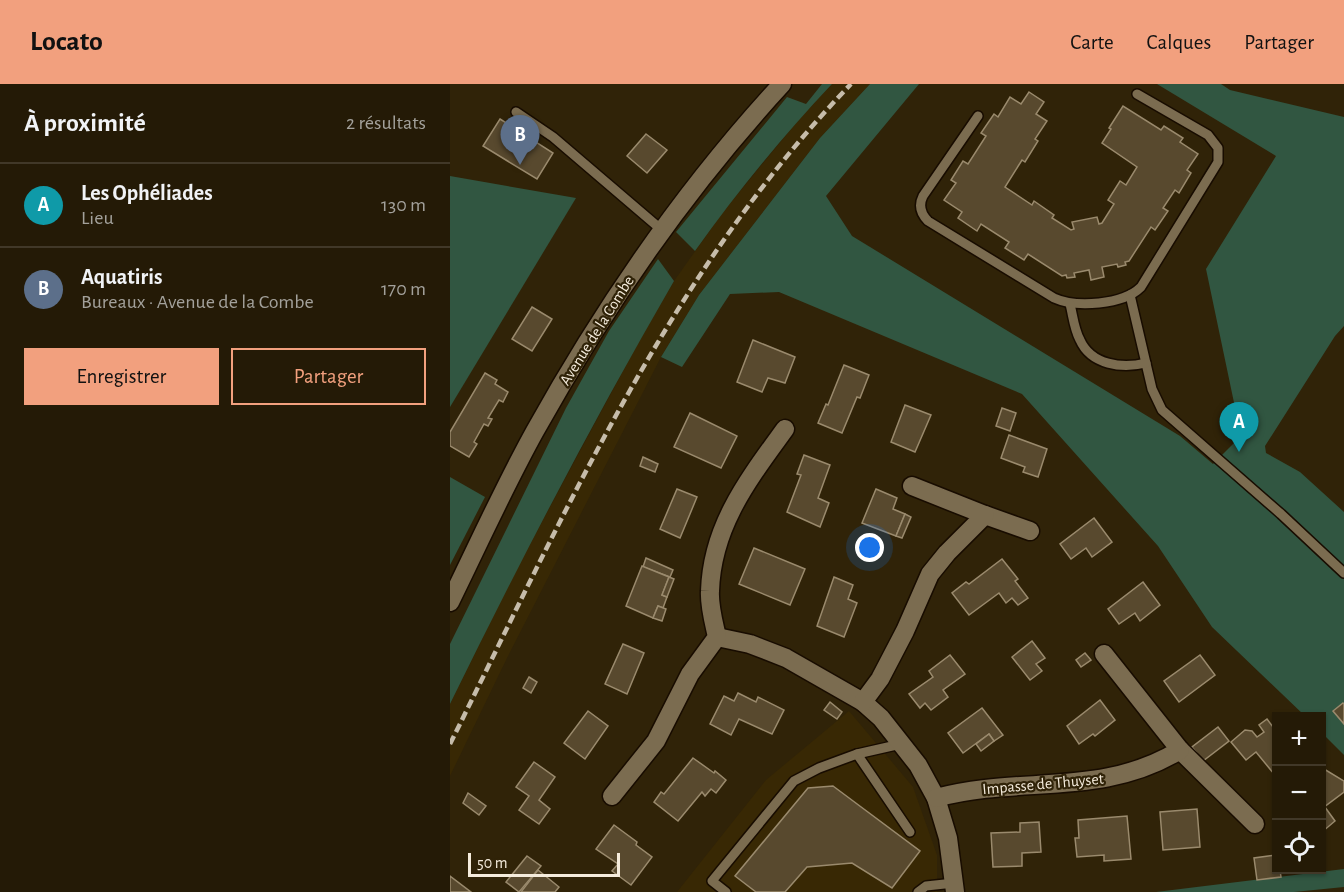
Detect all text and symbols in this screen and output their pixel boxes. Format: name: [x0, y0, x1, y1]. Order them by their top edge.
text: Locato: [30, 28, 103, 56]
text: Carte: [1070, 32, 1114, 53]
text: Calques: [1147, 32, 1211, 53]
text: Partager: [1244, 32, 1314, 53]
text: À proximité: [24, 110, 146, 136]
text: 2 résultats: [346, 113, 426, 133]
pin: B: [500, 116, 540, 165]
text: Les Ophéliades: [81, 182, 213, 204]
text: A: [38, 195, 50, 215]
text: 130 m: [381, 195, 426, 215]
text: Lieu: [81, 208, 114, 228]
text: Aquatiris: [81, 266, 162, 288]
street label: Avenue de la Combe: [557, 273, 637, 388]
text: B: [38, 279, 49, 299]
text: 170 m: [381, 279, 426, 299]
text: Bureaux · Avenue de la Combe: [81, 292, 314, 312]
button: Enregistrer: [24, 348, 219, 405]
button: Partager: [231, 348, 426, 405]
pin: A: [1220, 402, 1258, 452]
your location: [855, 533, 884, 562]
map controls: [1272, 712, 1326, 874]
button: +: [1272, 712, 1326, 766]
button: −: [1272, 766, 1326, 820]
street label: Impasse de Thuyset: [982, 771, 1105, 798]
button: locate: [1272, 820, 1326, 874]
scale bar: [468, 850, 620, 878]
text: 50 m: [477, 855, 508, 871]

